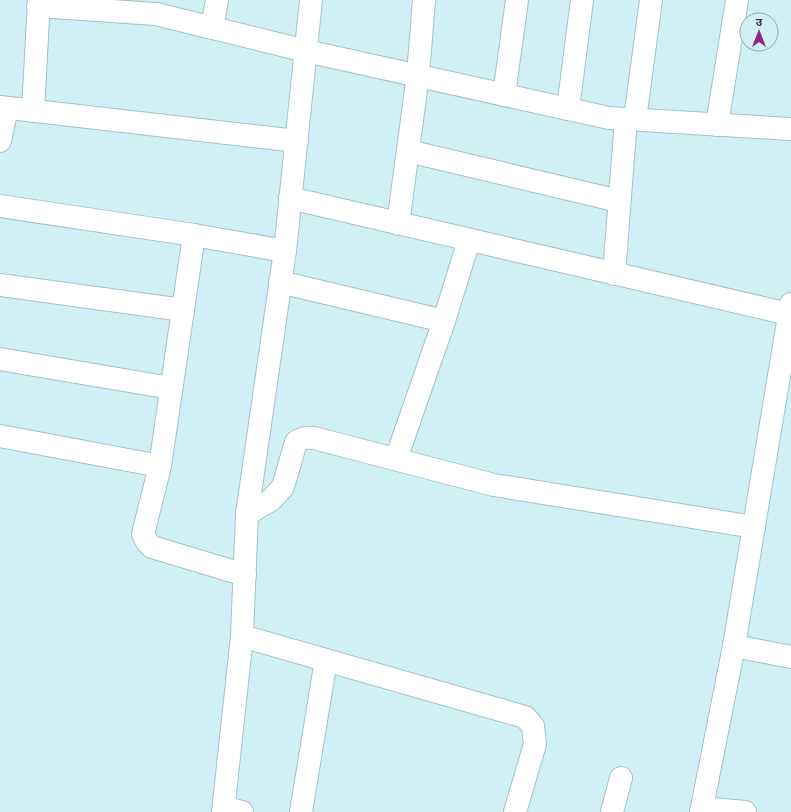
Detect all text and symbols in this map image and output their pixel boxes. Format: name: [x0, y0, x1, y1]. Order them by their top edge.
north arrow: [739, 12, 779, 52]
text: उ: [756, 15, 763, 29]

